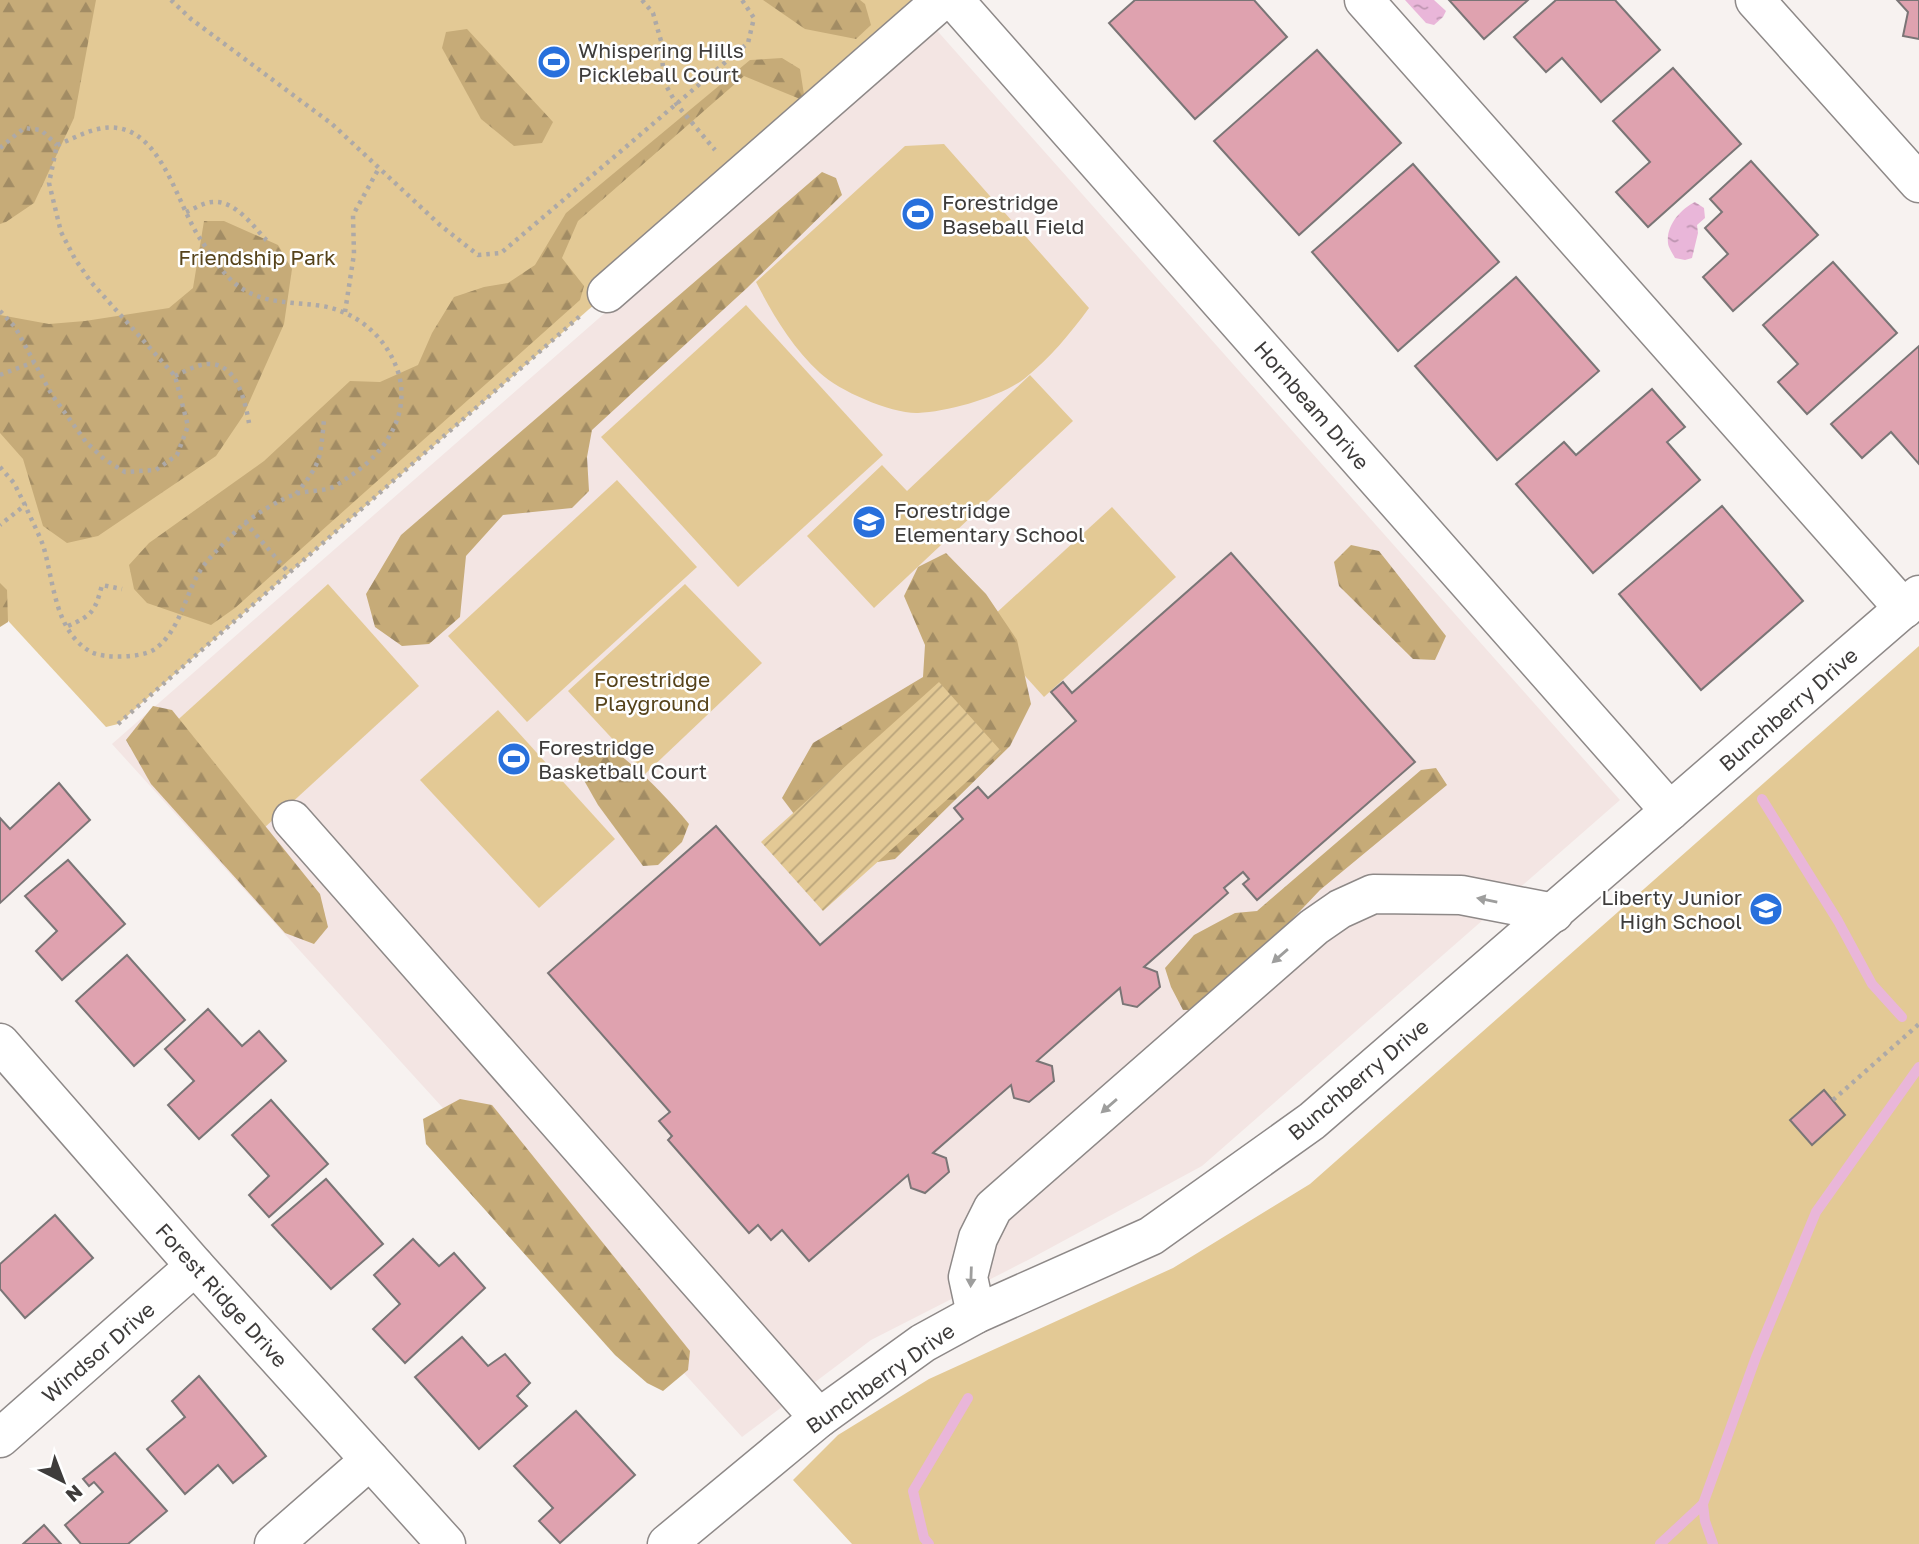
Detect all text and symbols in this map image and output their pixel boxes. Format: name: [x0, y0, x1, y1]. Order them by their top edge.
place label: Whispering Hills Pickleball Court: [578, 37, 744, 87]
sports icon: Whispering Hills Pickleball Court: [535, 43, 573, 81]
place label: Forestridge Baseball Field: [942, 189, 1084, 239]
sports icon: Forestridge Baseball Field: [899, 195, 937, 233]
park label: Friendship Park: [178, 244, 336, 270]
street label: Hornbeam Drive: [1249, 335, 1375, 475]
place label: Forestridge Elementary School: [894, 497, 1085, 547]
school or university icon: Forestridge Elementary School: [850, 503, 888, 541]
street label: Bunchberry Drive: [1713, 642, 1863, 776]
park label: Forestridge Playground: [594, 666, 710, 716]
place label: Forestridge Basketball Court: [538, 734, 707, 784]
sports icon: Forestridge Basketball Court: [495, 740, 533, 778]
place label: Liberty Junior High School: [1601, 884, 1742, 934]
school or university icon: Liberty Junior High School: [1747, 890, 1785, 928]
one-way arrow: [1476, 894, 1498, 905]
one-way arrow: [1272, 948, 1289, 964]
street label: Bunchberry Drive: [1283, 1013, 1433, 1145]
one-way arrow: [1100, 1098, 1117, 1113]
street label: Forest Ridge Drive: [150, 1218, 294, 1372]
one-way arrow: [965, 1266, 977, 1288]
street label: Windsor Drive: [36, 1296, 160, 1408]
street label: Bunchberry Drive: [801, 1317, 959, 1439]
north arrow: [28, 1446, 98, 1516]
text: N: [62, 1481, 88, 1507]

